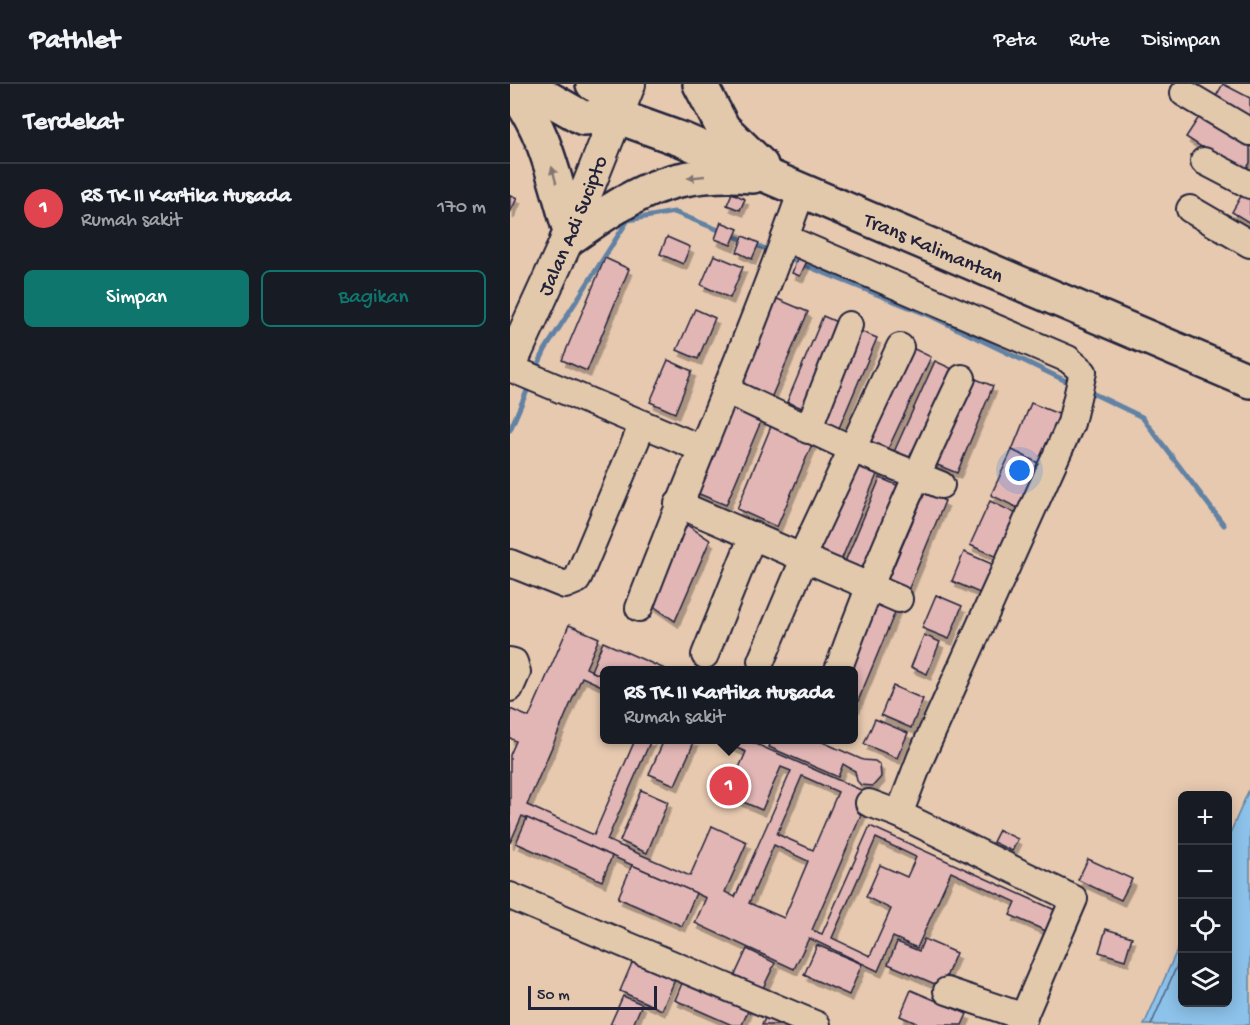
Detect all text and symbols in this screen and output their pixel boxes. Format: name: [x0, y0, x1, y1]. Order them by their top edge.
text: Pathlet: [30, 25, 120, 58]
text: Peta: [994, 29, 1036, 54]
text: Rute: [1069, 29, 1110, 54]
text: Disimpan: [1143, 29, 1220, 54]
text: Terdekat: [24, 108, 122, 139]
street label: Jalan Adi Sucipto: [534, 153, 615, 300]
one-way arrow: [549, 166, 559, 184]
one-way arrow: [687, 172, 706, 182]
text: RS TK II Kartika Husada: [81, 184, 291, 210]
text: 1: [39, 197, 48, 220]
text: 170 m: [437, 197, 486, 220]
street label: Trans Kalimantan: [858, 209, 1006, 291]
text: Rumah sakit: [81, 210, 182, 233]
button: Simpan: [24, 270, 249, 327]
button: Bagikan: [261, 270, 486, 327]
your location: [1005, 456, 1034, 485]
popup: [600, 666, 858, 744]
text: RS TK II Kartika Husada: [624, 681, 834, 707]
text: Rumah sakit: [624, 707, 725, 730]
pin: 1: [710, 764, 748, 808]
map controls: [1178, 791, 1232, 1007]
button: +: [1178, 791, 1232, 845]
button: −: [1178, 845, 1232, 899]
button: locate: [1178, 899, 1232, 953]
button: layers: [1178, 953, 1232, 1007]
scale bar: [528, 983, 657, 1010]
text: 50 m: [537, 987, 570, 1006]

